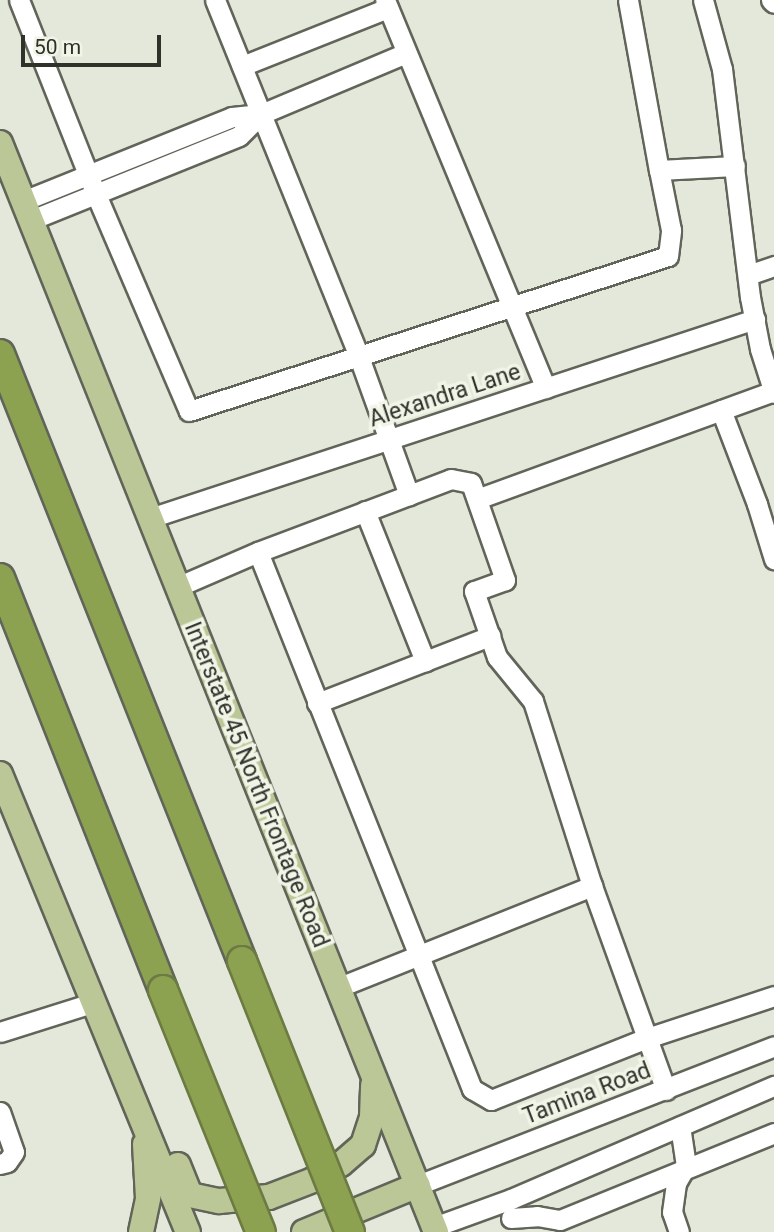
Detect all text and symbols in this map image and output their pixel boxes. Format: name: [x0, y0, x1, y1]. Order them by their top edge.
scale bar: [24, 21, 164, 65]
text: 50 m: [34, 35, 81, 59]
street label: Alexandra Lane: [366, 359, 524, 433]
street label: Interstate 45 North Frontage Road: [178, 618, 334, 952]
street label: Tamina Road: [519, 1057, 655, 1131]

